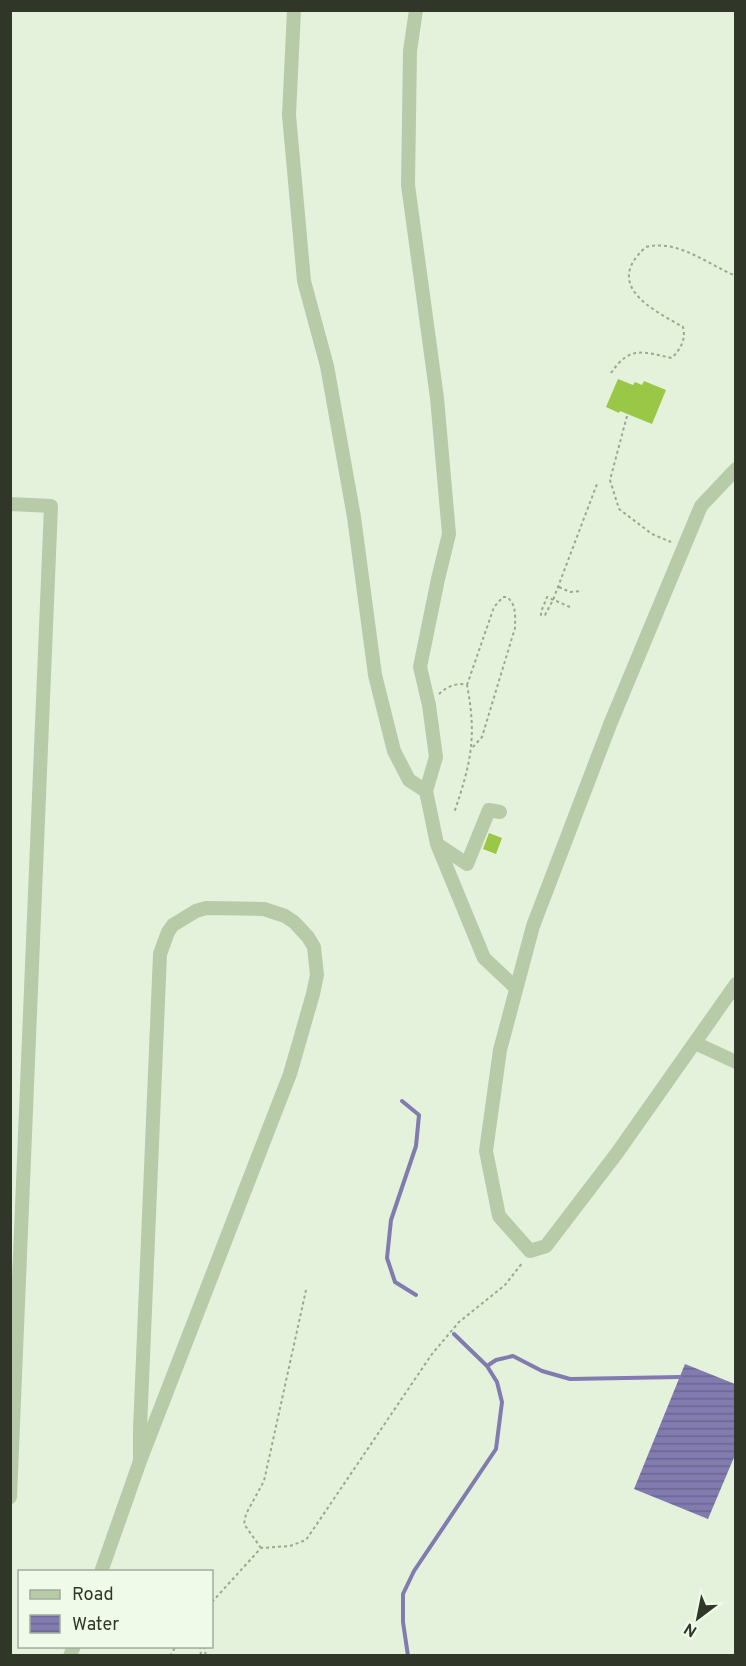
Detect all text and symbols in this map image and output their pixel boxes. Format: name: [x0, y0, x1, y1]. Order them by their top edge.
legend: [18, 1570, 213, 1648]
text: Road: [72, 1584, 114, 1607]
north arrow: [668, 1588, 728, 1648]
text: Water: [72, 1614, 119, 1637]
text: N: [681, 1617, 701, 1641]

